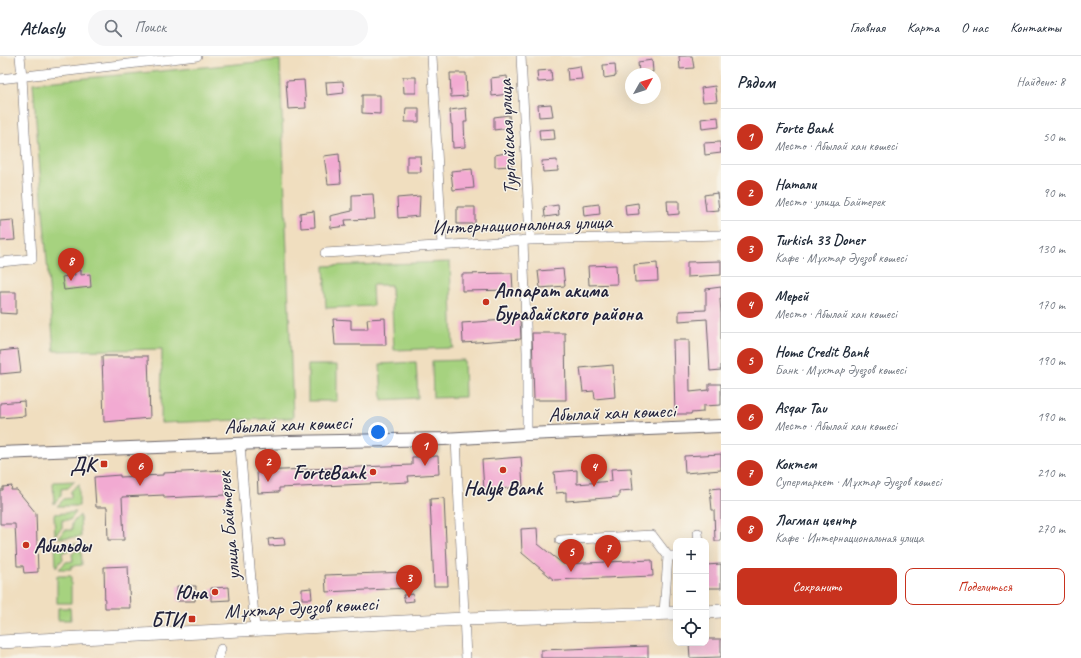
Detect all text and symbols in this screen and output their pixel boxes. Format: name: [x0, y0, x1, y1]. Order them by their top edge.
search box: [88, 10, 368, 46]
text: Atlasly: [20, 16, 64, 40]
icon: search: [102, 17, 124, 39]
text: Поиск: [134, 18, 166, 37]
text: Главная: [850, 19, 885, 36]
text: Карта: [907, 19, 939, 36]
text: О нас: [961, 19, 988, 36]
text: Контакты: [1010, 19, 1061, 36]
north arrow: [625, 68, 661, 104]
text: Рядом: [737, 72, 775, 93]
text: Найдено: 8: [1017, 74, 1065, 90]
street label: Тургайская улица: [492, 77, 523, 195]
text: Forte Bank: [775, 119, 833, 138]
text: 1: [747, 129, 753, 145]
text: 50 m: [1043, 129, 1065, 145]
text: Место · Абылай хан көшесі: [775, 138, 897, 154]
text: Натали: [775, 175, 816, 194]
text: 2: [747, 185, 753, 201]
text: 90 m: [1043, 185, 1065, 201]
text: Место · улица Байтерек: [775, 194, 885, 210]
street label: Интернациональная улица: [432, 209, 614, 240]
text: Turkish 33 Doner: [775, 231, 865, 250]
text: 3: [747, 241, 753, 257]
text: 130 m: [1037, 241, 1065, 257]
pin: 8: [58, 248, 84, 281]
text: Кафе · Мұхтар Әуезов көшесі: [775, 250, 906, 266]
place label: Аппарат акима Бурабайского района: [494, 278, 643, 326]
text: Мерей: [775, 287, 808, 306]
marker: Аппарат акима Бурабайского района: [481, 297, 491, 307]
text: 4: [747, 297, 753, 313]
text: 170 m: [1037, 297, 1065, 313]
text: Место · Абылай хан көшесі: [775, 306, 897, 322]
text: Home Credit Bank: [775, 343, 868, 362]
text: 5: [747, 353, 753, 369]
text: 190 m: [1037, 353, 1065, 369]
text: Банк · Мұхтар Әуезов көшесі: [775, 362, 906, 378]
street label: Абылай хан көшесі: [548, 398, 678, 427]
text: Asqar Tau: [775, 399, 827, 418]
text: 6: [747, 409, 753, 425]
text: 190 m: [1037, 409, 1065, 425]
street label: Абылай хан көшесі: [224, 410, 354, 439]
text: Место · Абылай хан көшесі: [775, 418, 897, 434]
your location: [368, 422, 388, 442]
pin: 1: [412, 433, 438, 466]
pin: 2: [255, 449, 281, 482]
place label: ДК: [70, 452, 99, 477]
pin: 6: [127, 453, 153, 486]
pin: 4: [581, 454, 607, 487]
text: Коктем: [775, 455, 817, 474]
marker: ДК: [99, 459, 109, 469]
place label: ForteBank: [293, 460, 368, 485]
marker: Halyk Bank: [498, 465, 508, 475]
text: 7: [747, 465, 753, 481]
text: 210 m: [1037, 465, 1065, 481]
marker: ForteBank: [368, 467, 378, 477]
street label: улица Байтерек: [211, 469, 246, 582]
text: Супермаркет · Мұхтар Әуезов көшесі: [775, 474, 942, 490]
place label: Halyk Bank: [464, 476, 544, 502]
text: Лагман центр: [775, 511, 856, 530]
text: 8: [747, 521, 753, 537]
text: 270 m: [1037, 521, 1065, 537]
text: Кафе · Интернациональная улица: [775, 530, 924, 546]
place label: Абильды: [34, 533, 93, 558]
pin: 7: [595, 535, 621, 568]
map controls: [673, 538, 709, 646]
button: +: [673, 538, 709, 574]
pin: 5: [558, 539, 584, 572]
marker: Абильды: [21, 540, 31, 550]
pin: 3: [396, 565, 422, 598]
button: Сохранить: [737, 568, 897, 605]
button: Поделиться: [905, 568, 1065, 605]
button: −: [673, 574, 709, 610]
place label: Юна: [176, 580, 209, 605]
marker: Юна: [210, 587, 220, 597]
street label: Мұхтар Әуезов көшесі: [224, 591, 381, 625]
place label: БТИ: [151, 607, 187, 632]
button: locate: [673, 610, 709, 646]
marker: БТИ: [187, 614, 197, 624]

